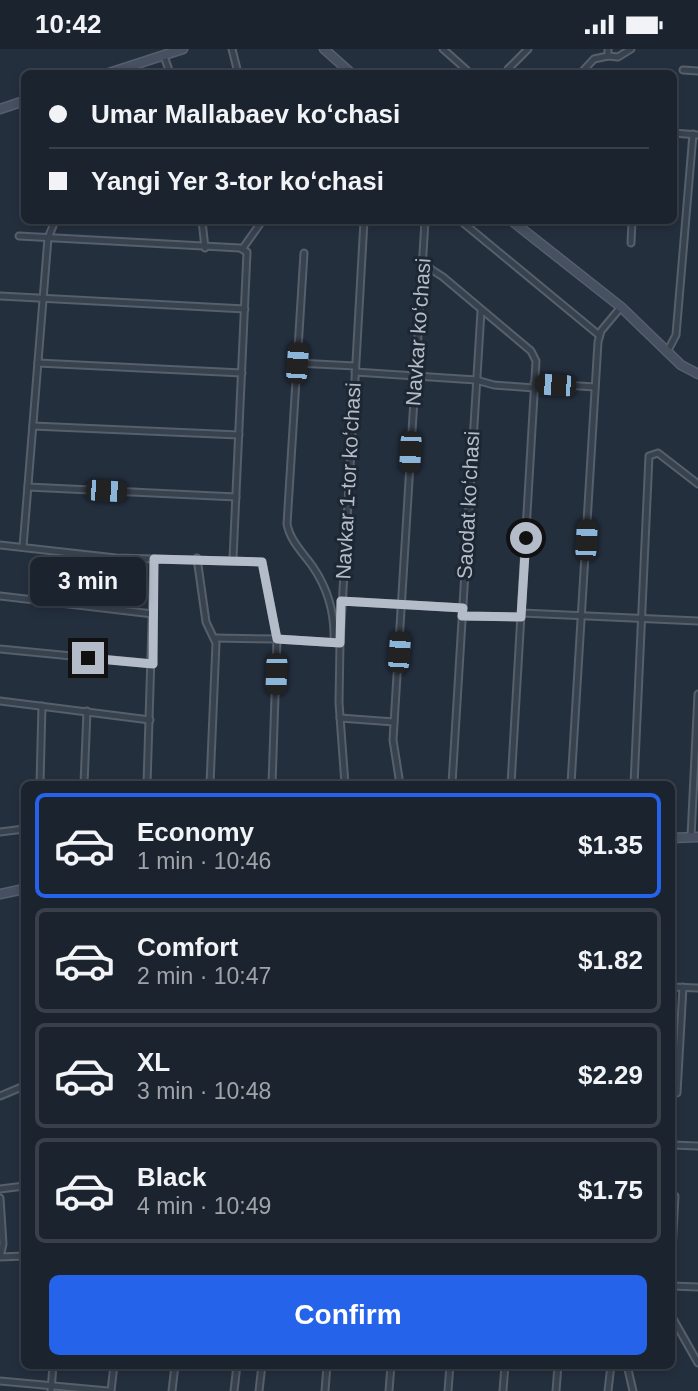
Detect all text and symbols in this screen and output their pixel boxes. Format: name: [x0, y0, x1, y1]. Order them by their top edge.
text: 10:42: [35, 9, 102, 39]
text: Umar Mallabaev koʻchasi: [91, 99, 400, 129]
text: Yangi Yer 3-tor koʻchasi: [91, 166, 384, 196]
street label: Navkar koʻchasi: [401, 257, 435, 407]
car: [286, 341, 309, 385]
car: [534, 373, 577, 397]
street label: Navkar 1-tor koʻchasi: [331, 382, 365, 580]
car: [399, 430, 422, 474]
street label: Saodat koʻchasi: [453, 430, 483, 580]
car: [85, 479, 128, 503]
car: [575, 518, 598, 562]
route start: [510, 522, 542, 554]
callout: 3 min: [30, 557, 146, 605]
text: 3 min: [58, 568, 118, 594]
car: [388, 630, 411, 674]
route end: [72, 642, 104, 674]
car: [265, 653, 288, 695]
icon: car: [53, 814, 116, 877]
text: Economy: [137, 817, 254, 847]
text: $1.35: [578, 830, 643, 860]
text: 1 min · 10:46: [137, 848, 271, 874]
icon: car: [53, 929, 116, 992]
text: Comfort: [137, 932, 238, 962]
text: $1.82: [578, 945, 643, 975]
text: 2 min · 10:47: [137, 963, 271, 989]
icon: car: [53, 1044, 116, 1107]
text: XL: [137, 1047, 170, 1077]
text: $2.29: [578, 1060, 643, 1090]
text: 3 min · 10:48: [137, 1078, 271, 1104]
icon: car: [53, 1159, 116, 1222]
text: Black: [137, 1162, 206, 1192]
text: $1.75: [578, 1175, 643, 1205]
text: 4 min · 10:49: [137, 1193, 271, 1219]
button: Confirm: [49, 1275, 647, 1355]

